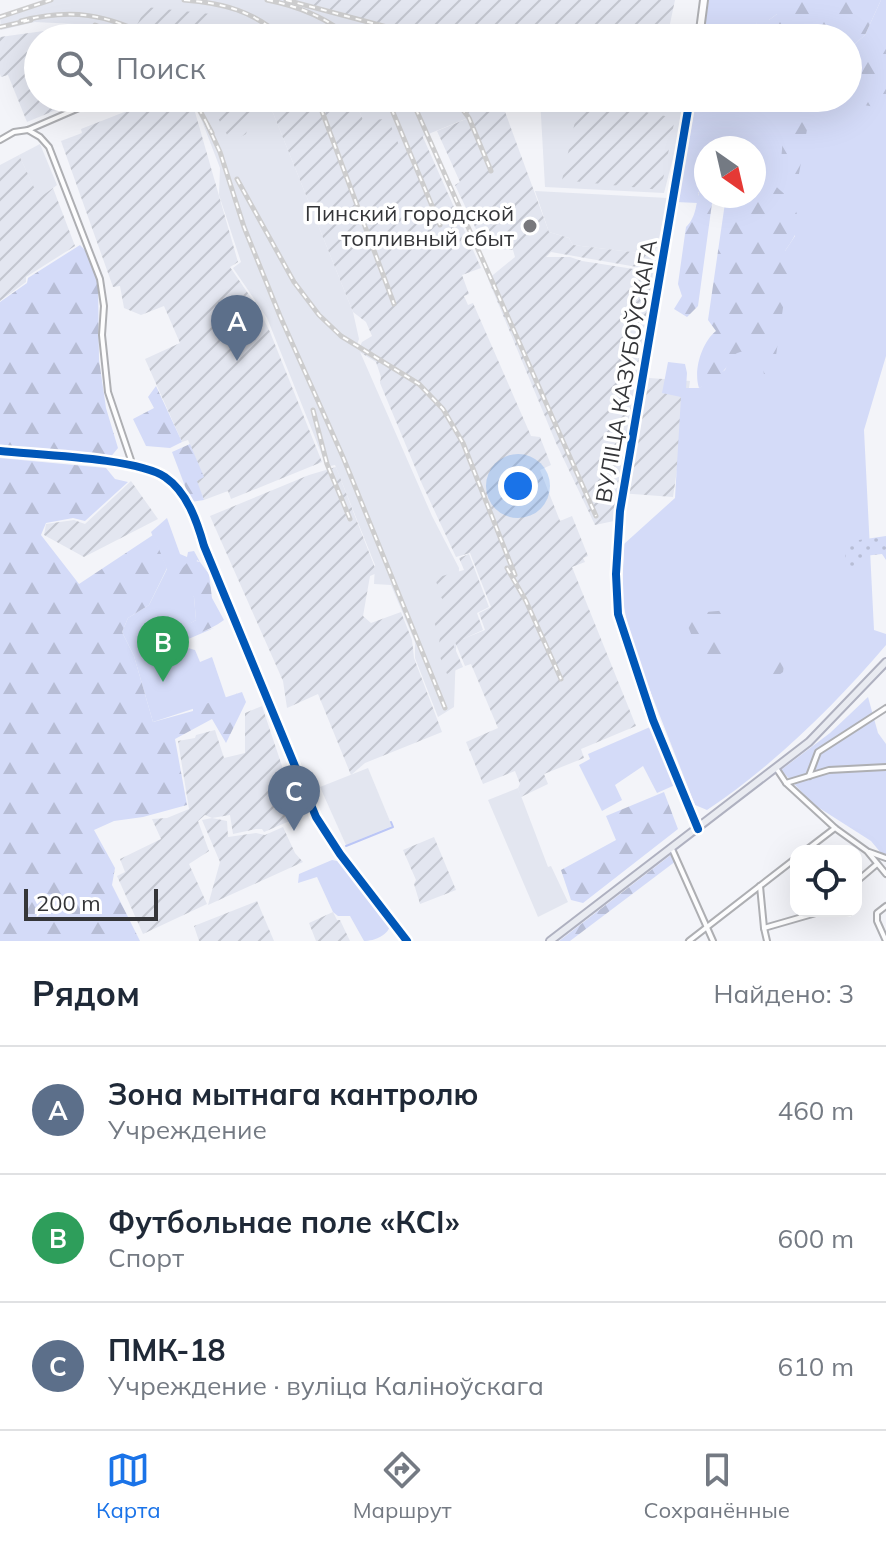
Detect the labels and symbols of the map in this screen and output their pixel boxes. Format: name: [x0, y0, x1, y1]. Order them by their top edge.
north arrow: [694, 136, 766, 208]
place label: Пинский городской топливный сбыт: [305, 199, 514, 252]
marker: Пинский городской топливный сбыт: [521, 217, 539, 235]
street label: ВУЛІЦА КАЗУБОЎСКАГА: [589, 237, 663, 505]
pin: A: [211, 295, 263, 361]
your location: [498, 466, 538, 506]
pin: B: [137, 616, 189, 682]
pin: C: [268, 765, 320, 831]
scale bar: [24, 885, 158, 921]

